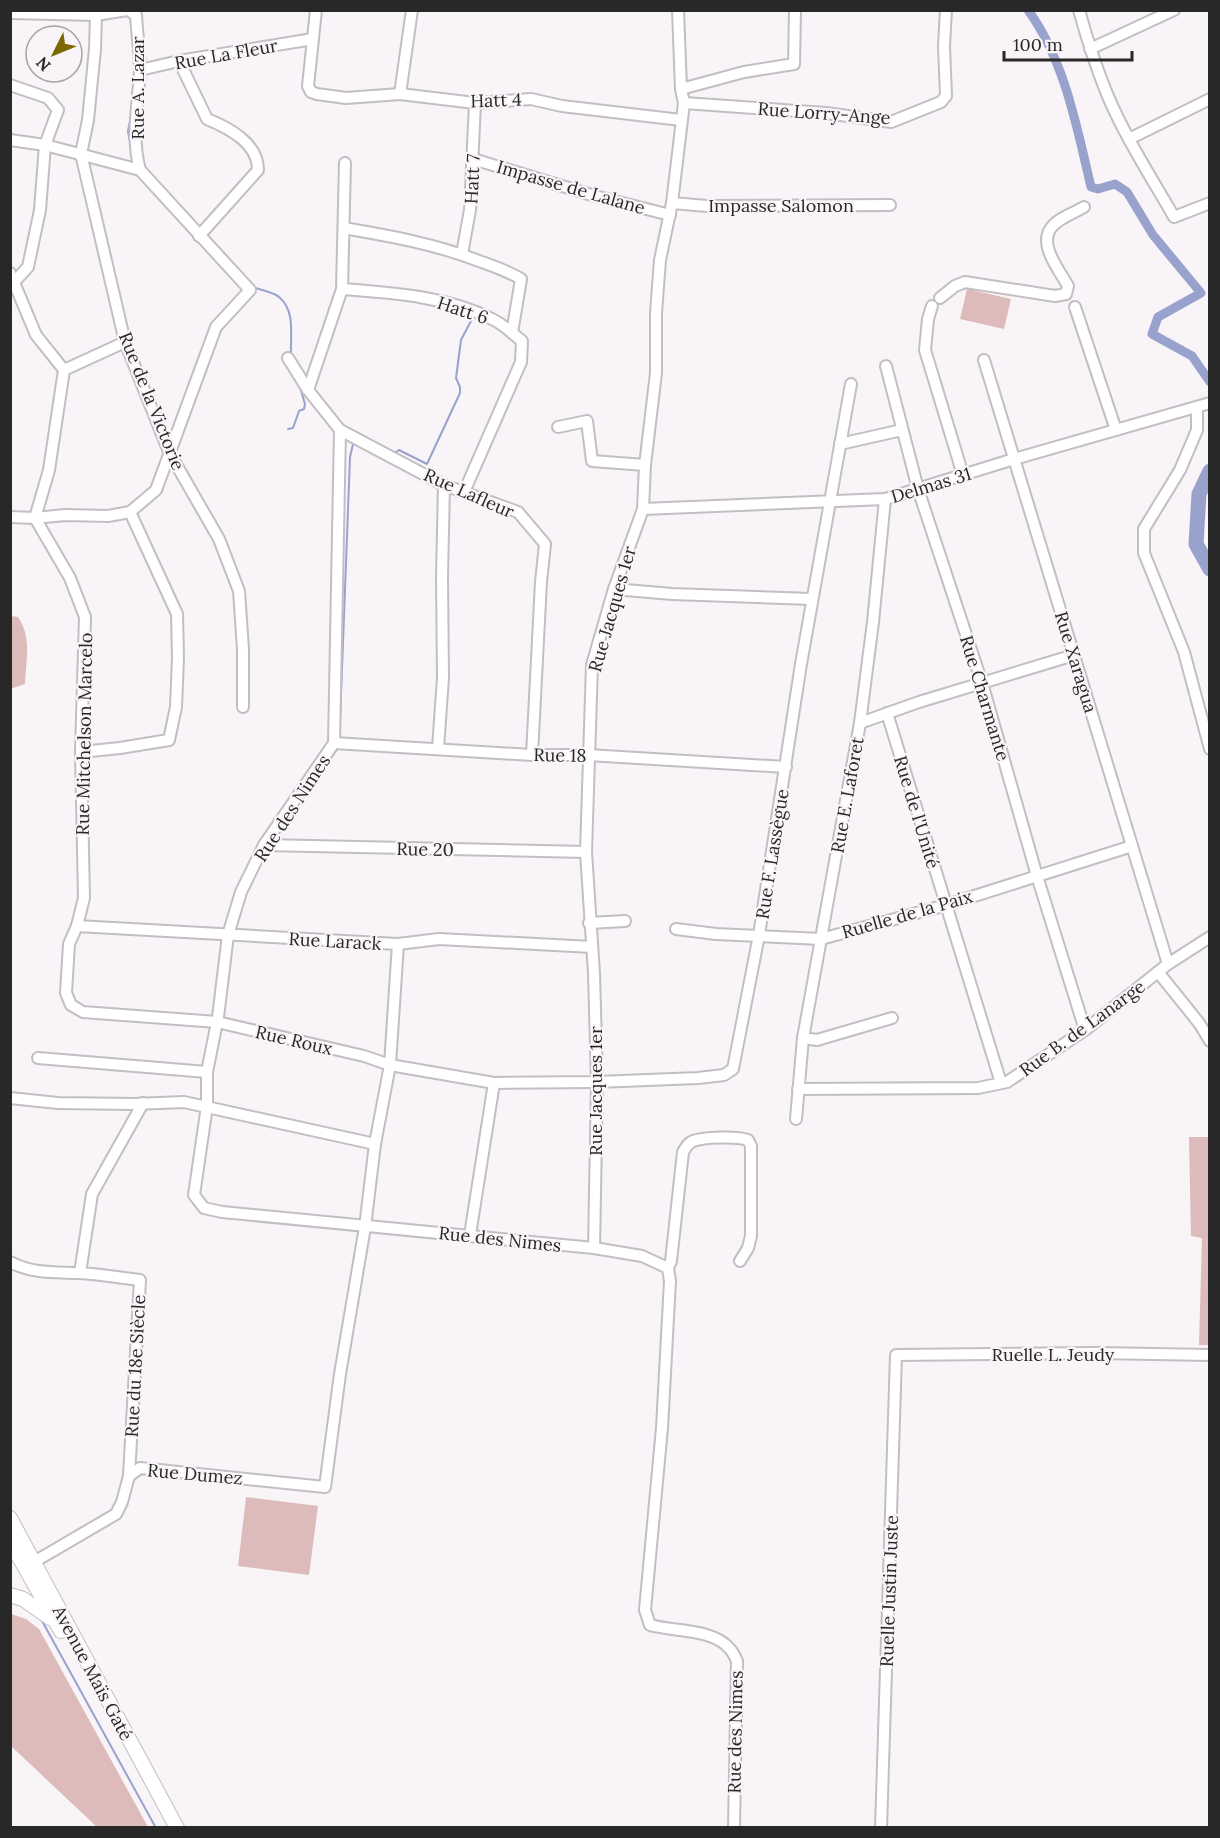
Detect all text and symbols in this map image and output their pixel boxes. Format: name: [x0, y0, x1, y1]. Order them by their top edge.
north arrow: [24, 24, 84, 84]
scale bar: [1004, 24, 1132, 62]
text: 100 m: [1013, 33, 1063, 56]
street label: Rue La Fleur: [173, 34, 280, 74]
street label: Rue A. Lazar: [126, 36, 149, 140]
text: N: [31, 53, 55, 76]
street label: Hatt 4: [470, 88, 522, 112]
street label: Rue Lorry-Ange: [757, 97, 891, 129]
street label: Hatt 7: [459, 153, 485, 205]
street label: Impasse de Lalane: [494, 155, 648, 219]
street label: Impasse Salomon: [708, 194, 854, 217]
street label: Hatt 6: [435, 291, 491, 329]
street label: Rue de la Victorie: [114, 329, 190, 474]
street label: Delmas 31: [888, 462, 974, 508]
street label: Rue Lafleur: [420, 463, 518, 523]
street label: Rue Jacques 1er: [583, 543, 641, 675]
street label: Rue Xaragua: [1050, 608, 1102, 716]
street label: Rue Mitchelson Marcelo: [71, 632, 97, 836]
street label: Rue Charmante: [955, 633, 1015, 764]
street label: Rue E. Laforet: [825, 735, 869, 855]
street label: Rue 18: [533, 743, 587, 767]
street label: Rue des Nimes: [249, 750, 335, 866]
street label: Rue de l'Unité: [889, 753, 945, 872]
street label: Rue F. Lassègue: [750, 787, 794, 921]
street label: Rue 20: [396, 837, 454, 861]
street label: Ruelle de la Paix: [839, 884, 975, 944]
street label: Rue Larack: [288, 927, 382, 955]
street label: Rue B. de Lanarge: [1015, 975, 1150, 1081]
street label: Rue Roux: [253, 1020, 335, 1060]
street label: Rue Jacques 1er: [584, 1026, 607, 1156]
street label: Rue des Nimes: [438, 1221, 562, 1257]
street label: Rue du 18e Siècle: [120, 1294, 150, 1438]
street label: Ruelle L. Jeudy: [992, 1343, 1115, 1366]
street label: Rue Dumez: [146, 1458, 244, 1490]
street label: Ruelle Justin Juste: [875, 1514, 903, 1667]
street label: Avenue Maïs Gaté: [47, 1601, 138, 1745]
street label: Rue des Nimes: [722, 1670, 748, 1794]

